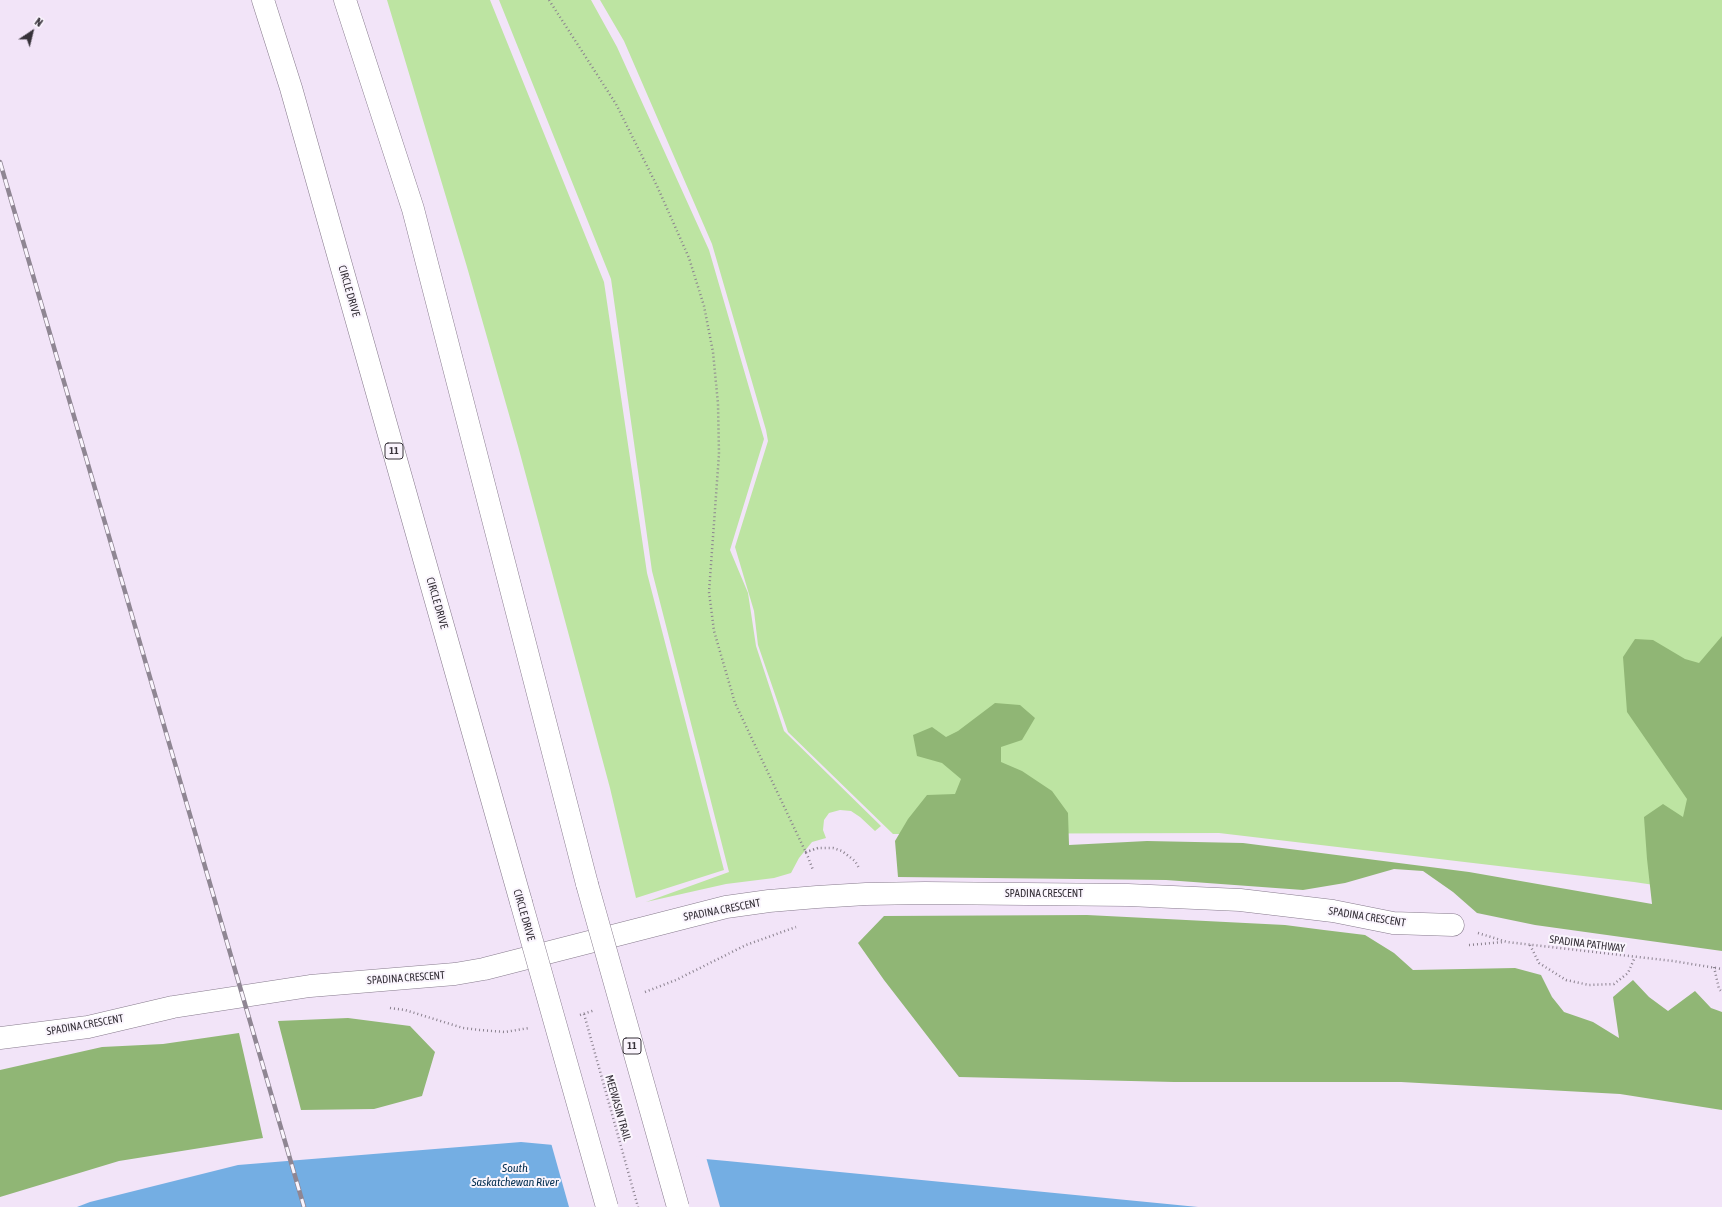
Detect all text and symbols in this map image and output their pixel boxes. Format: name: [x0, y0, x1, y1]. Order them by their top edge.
north arrow: [12, 12, 52, 52]
text: N: [33, 15, 45, 29]
street label: CIRCLE DRIVE: [335, 264, 363, 318]
road number: 11: [385, 443, 403, 459]
street label: CIRCLE DRIVE: [423, 576, 451, 630]
street label: SPADINA CRESCENT: [1005, 887, 1083, 901]
street label: CIRCLE DRIVE: [510, 888, 538, 942]
street label: SPADINA CRESCENT: [682, 896, 762, 924]
street label: SPADINA CRESCENT: [1327, 904, 1407, 930]
street label: SPADINA PATHWAY: [1549, 933, 1625, 955]
street label: SPADINA CRESCENT: [367, 969, 445, 987]
street label: SPADINA CRESCENT: [45, 1012, 125, 1038]
road number: 11: [623, 1038, 641, 1054]
street label: MEEWASIN TRAIL: [602, 1073, 634, 1143]
water label: South Saskatchewan River: [471, 1161, 559, 1189]

